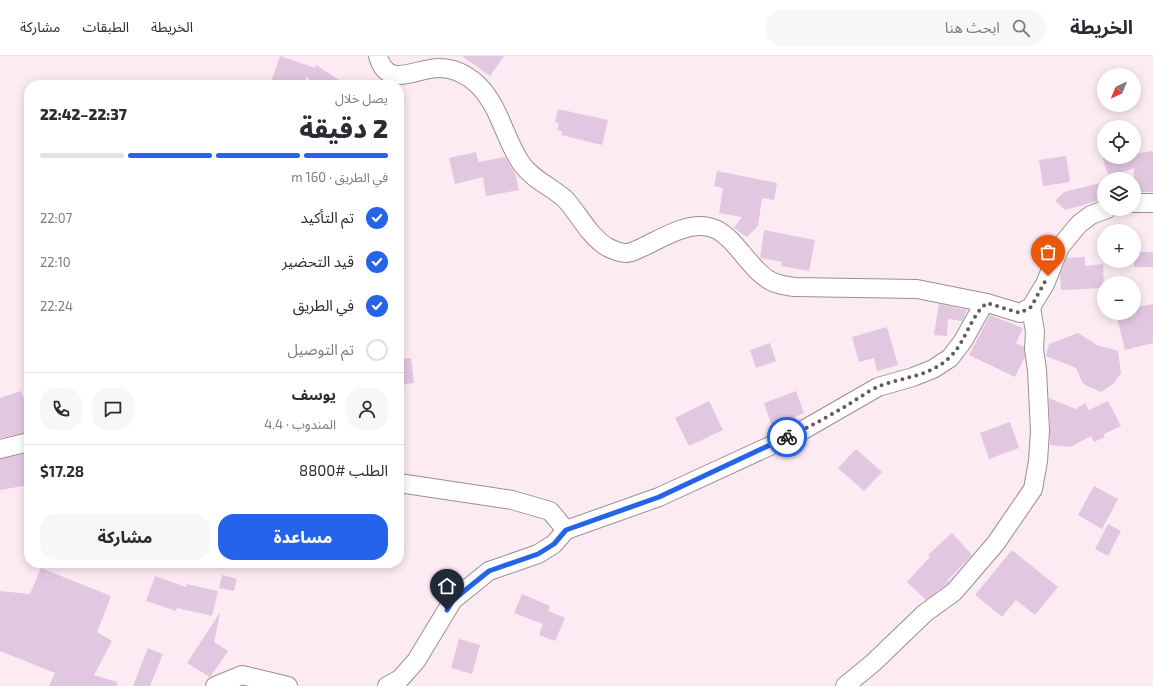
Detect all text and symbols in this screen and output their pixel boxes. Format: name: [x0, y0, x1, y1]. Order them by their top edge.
search box: [766, 10, 1046, 46]
text: الخريطة: [1070, 15, 1133, 38]
icon: search: [1010, 17, 1032, 39]
text: مشاركة: [20, 18, 60, 35]
text: الطبقات: [82, 18, 129, 35]
text: الخريطة: [151, 18, 193, 35]
text: ابحث هنا: [945, 18, 1000, 36]
north arrow: [1097, 68, 1141, 112]
map controls: [1097, 68, 1141, 320]
text: يصل خلال: [335, 90, 388, 106]
text: 22:37–22:42: [40, 105, 127, 123]
text: 2 دقيقة: [299, 112, 388, 143]
button: locate: [1097, 120, 1141, 164]
text: في الطريق · 160 m: [291, 169, 388, 185]
button: layers: [1097, 172, 1141, 216]
icon: check: [366, 207, 388, 229]
text: تم التأكيد: [301, 208, 354, 226]
text: 22:07: [40, 210, 72, 226]
button: +: [1097, 224, 1141, 268]
pin: [1031, 235, 1065, 276]
icon: bag: [1037, 241, 1059, 263]
icon: check: [366, 251, 388, 273]
text: قيد التحضير: [282, 252, 354, 270]
text: 22:10: [40, 254, 71, 270]
button: −: [1097, 276, 1141, 320]
icon: check: [366, 295, 388, 317]
text: في الطريق: [293, 296, 354, 314]
text: 22:24: [40, 298, 73, 314]
text: تم التوصيل: [288, 340, 354, 358]
text: يوسف: [292, 385, 336, 403]
button: phone: [40, 388, 82, 430]
button: chat: [92, 388, 134, 430]
button: person: [346, 388, 388, 430]
text: المندوب · 4.4: [264, 416, 336, 432]
courier: [767, 417, 807, 457]
icon: bike: [776, 426, 798, 448]
text: الطلب #8800: [299, 461, 388, 479]
text: $17.28: [40, 462, 84, 480]
button: مشاركة: [40, 514, 210, 560]
button: مساعدة: [218, 514, 388, 560]
pin: [430, 569, 464, 610]
icon: home: [436, 575, 458, 597]

